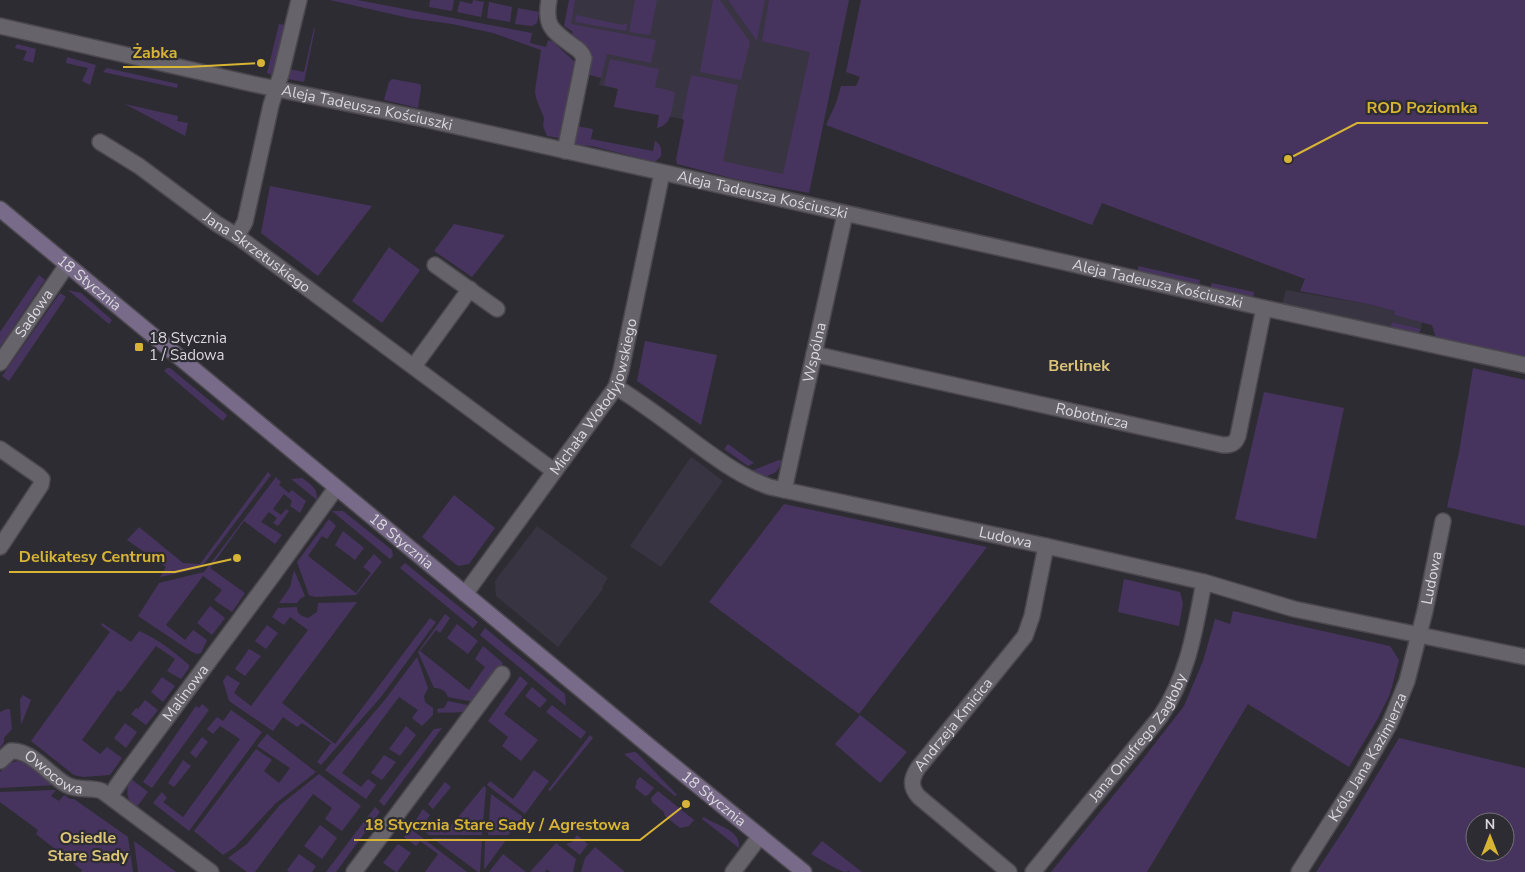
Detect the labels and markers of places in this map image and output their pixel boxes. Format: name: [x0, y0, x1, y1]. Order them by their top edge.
callout: Żabka: [123, 36, 188, 67]
callout: ROD Poziomka: [1357, 92, 1488, 123]
place label: 18 Stycznia 1 / Sadowa: [149, 328, 227, 365]
marker: 18 Stycznia 1 / Sadowa: [133, 341, 145, 353]
callout: Delikatesy Centrum: [9, 541, 175, 572]
callout: 18 Stycznia Stare Sady / Agrestowa: [354, 809, 640, 840]

